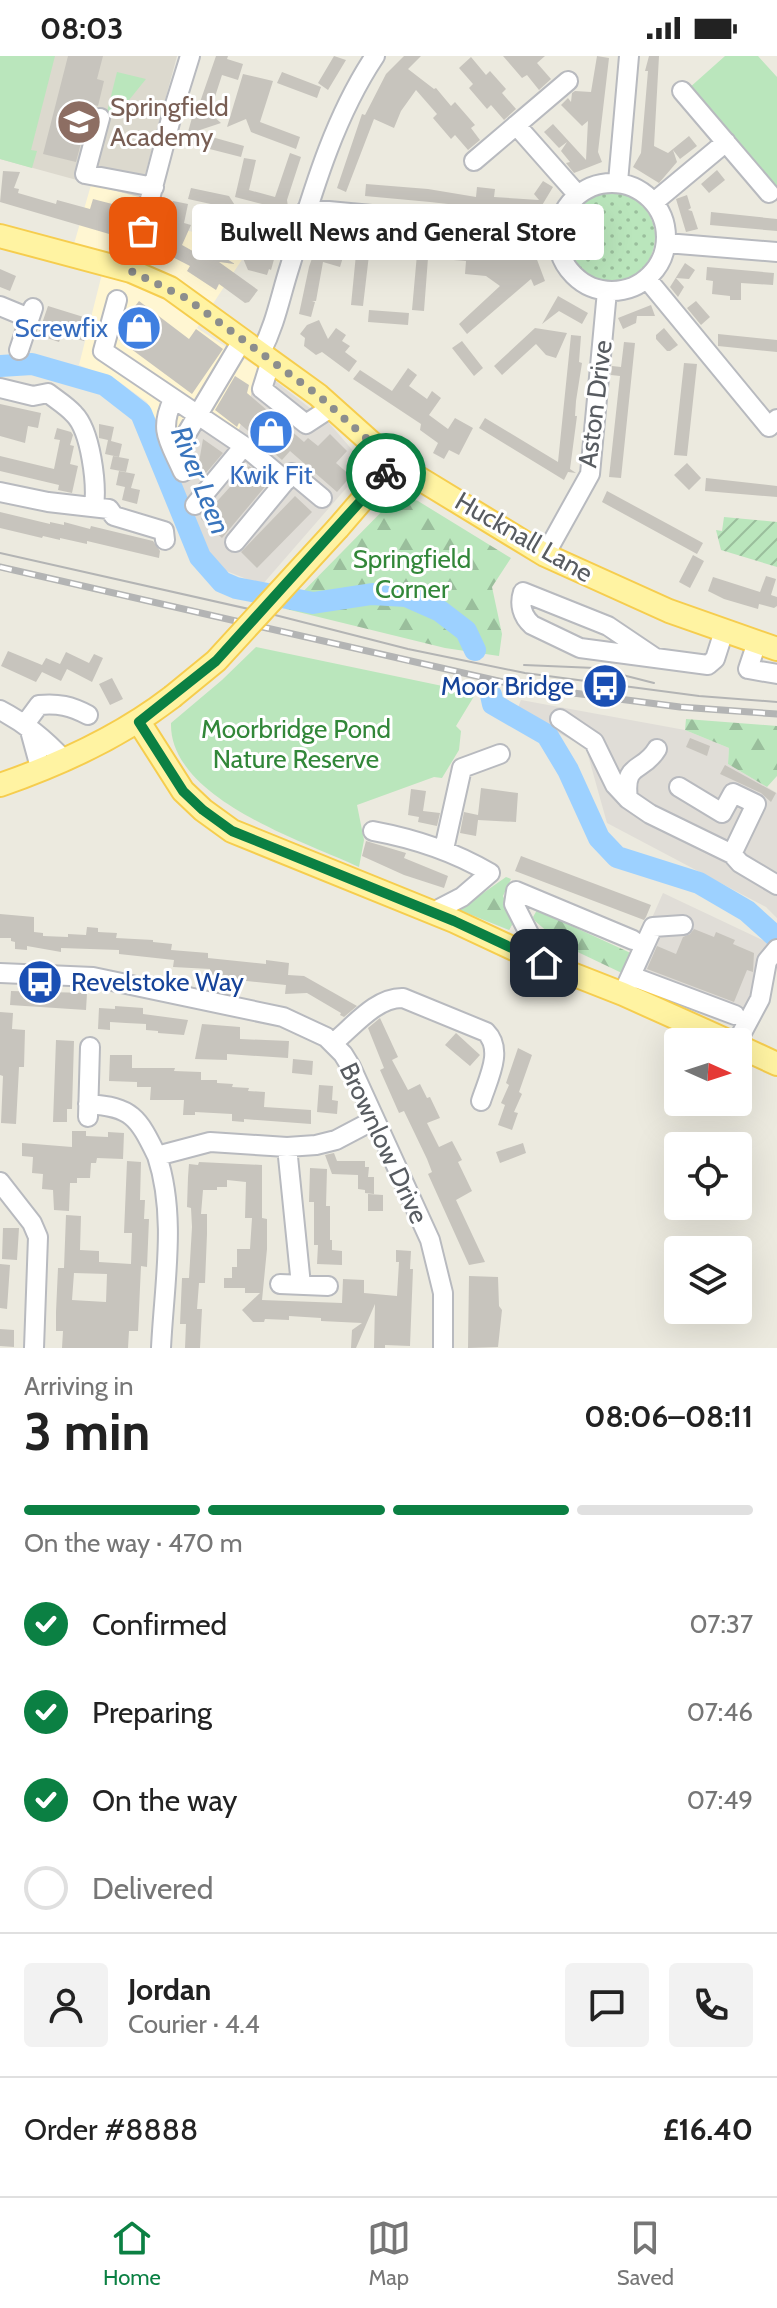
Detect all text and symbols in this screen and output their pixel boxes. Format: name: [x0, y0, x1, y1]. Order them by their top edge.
text: 08:03: [40, 10, 123, 47]
place label: Springfield Academy: [110, 91, 229, 153]
school or university icon: Springfield Academy: [55, 98, 103, 146]
pin: [109, 197, 177, 265]
callout: Bulwell News and General Store: [191, 203, 603, 259]
icon: bag: [121, 209, 165, 253]
text: Bulwell News and General Store: [220, 216, 576, 248]
shop icon: Screwfix: [115, 304, 163, 352]
place label: Screwfix: [15, 312, 109, 344]
street label: Aston Drive: [571, 338, 619, 470]
shop icon: Kwik Fit: [247, 408, 295, 456]
water label: River Leen: [164, 421, 238, 539]
courier: [346, 433, 426, 513]
icon: bike: [364, 451, 408, 495]
place label: Kwik Fit: [229, 459, 313, 491]
street label: Hucknall Lane: [449, 485, 599, 589]
park label: Springfield Corner: [353, 543, 471, 605]
bus stop icon: Moor Bridge: [581, 662, 629, 710]
place label: Moor Bridge: [441, 670, 574, 702]
park label: Moorbridge Pond Nature Reserve: [201, 713, 391, 775]
pin: [510, 929, 578, 997]
icon: home: [522, 941, 566, 985]
bus stop icon: Revelstoke Way: [16, 958, 64, 1006]
place label: Revelstoke Way: [71, 966, 244, 998]
north arrow: [664, 1028, 752, 1116]
map controls: [664, 1028, 752, 1324]
street label: Brownlow Drive: [333, 1057, 435, 1229]
button: locate: [664, 1132, 752, 1220]
button: layers: [664, 1236, 752, 1324]
text: Arriving in: [24, 1370, 134, 1402]
text: 08:06–08:11: [584, 1398, 753, 1435]
text: 3 min: [24, 1400, 150, 1463]
text: On the way · 470 m: [24, 1527, 243, 1559]
icon: check: [24, 1602, 68, 1646]
text: Confirmed: [92, 1606, 227, 1643]
text: 07:37: [690, 1608, 753, 1640]
icon: check: [24, 1690, 68, 1734]
text: Preparing: [92, 1694, 212, 1731]
text: 07:46: [687, 1696, 753, 1728]
icon: check: [24, 1778, 68, 1822]
text: On the way: [92, 1782, 237, 1819]
text: 07:49: [687, 1784, 753, 1816]
text: Delivered: [92, 1870, 213, 1907]
button: person: [24, 1963, 108, 2047]
button: chat: [565, 1963, 649, 2047]
button: phone: [669, 1963, 753, 2047]
text: Jordan: [128, 1971, 211, 2008]
text: Courier · 4.4: [128, 2008, 260, 2040]
text: Order #8888: [24, 2111, 198, 2148]
text: £16.40: [663, 2111, 753, 2148]
tab: Home: [103, 2216, 161, 2291]
tab: Map: [367, 2216, 411, 2291]
tab: Saved: [617, 2216, 674, 2291]

